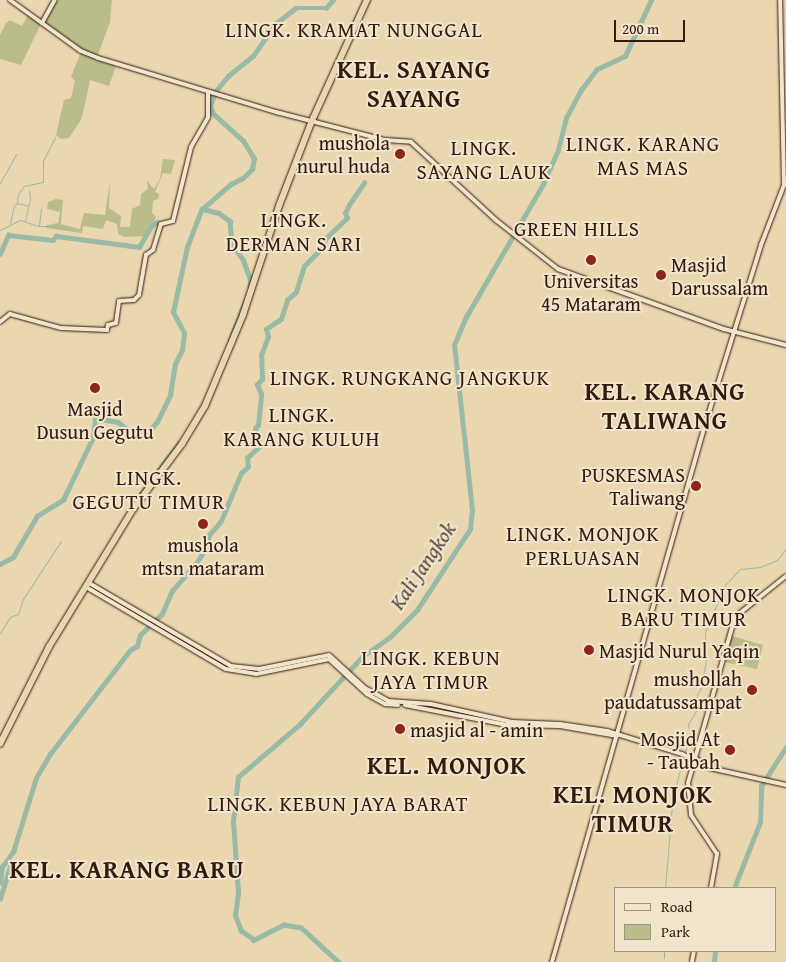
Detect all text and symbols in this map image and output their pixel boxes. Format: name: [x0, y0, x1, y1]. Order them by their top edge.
scale bar: [616, 10, 687, 42]
district label: LINGK. KRAMAT NUNGGAL: [223, 17, 485, 43]
text: 200 m: [622, 18, 659, 39]
district label: KEL. SAYANG SAYANG: [336, 55, 492, 114]
place label: mushola nurul huda: [297, 130, 390, 177]
district label: LINGK. KARANG MAS MAS: [564, 131, 722, 181]
district label: LINGK. SAYANG LAUK: [415, 135, 553, 185]
marker: mushola nurul huda: [394, 148, 406, 160]
district label: LINGK. DERMAN SARI: [224, 207, 364, 257]
district label: GREEN HILLS: [513, 216, 641, 242]
place label: Masjid Darussalam: [671, 252, 768, 299]
marker: Universitas 45 Mataram: [585, 254, 597, 266]
place label: Universitas 45 Mataram: [541, 268, 641, 315]
marker: Masjid Darussalam: [655, 269, 667, 281]
district label: LINGK. RUNGKANG JANGKUK: [267, 365, 553, 391]
district label: KEL. KARANG TALIWANG: [583, 377, 747, 436]
marker: Masjid Dusun Gegutu: [89, 382, 101, 394]
place label: Masjid Dusun Gegutu: [36, 396, 154, 443]
district label: LINGK. KARANG KULUH: [222, 402, 382, 452]
place label: PUSKESMAS Taliwang: [581, 462, 685, 509]
district label: LINGK. GEGUTU TIMUR: [71, 465, 227, 515]
marker: PUSKESMAS Taliwang: [689, 479, 703, 493]
water label: Kali Jangkok: [385, 517, 461, 615]
marker: mushola mtsn mataram: [197, 518, 209, 530]
district label: LINGK. MONJOK PERLUASAN: [505, 521, 661, 571]
place label: mushola mtsn mataram: [141, 532, 265, 579]
district label: LINGK. MONJOK BARU TIMUR: [606, 582, 762, 632]
place label: Masjid Nurul Yaqin: [599, 638, 759, 662]
marker: Masjid Nurul Yaqin: [583, 644, 595, 656]
district label: LINGK. KEBUN JAYA TIMUR: [360, 645, 502, 695]
place label: mushollah paudatussampat: [604, 666, 742, 713]
marker: mushollah paudatussampat: [746, 684, 758, 696]
place label: masjid al - amin: [410, 717, 543, 741]
marker: masjid al - amin: [394, 723, 406, 735]
place label: Mosjid At - Taubah: [640, 726, 720, 773]
marker: Mosjid At - Taubah: [724, 744, 736, 756]
district label: KEL. MONJOK: [366, 750, 528, 780]
district label: KEL. MONJOK TIMUR: [552, 780, 714, 839]
district label: LINGK. KEBUN JAYA BARAT: [205, 791, 471, 817]
district label: KEL. KARANG BARU: [7, 854, 247, 884]
legend: [614, 887, 776, 952]
text: Road: [661, 896, 692, 917]
text: Park: [661, 921, 690, 942]

